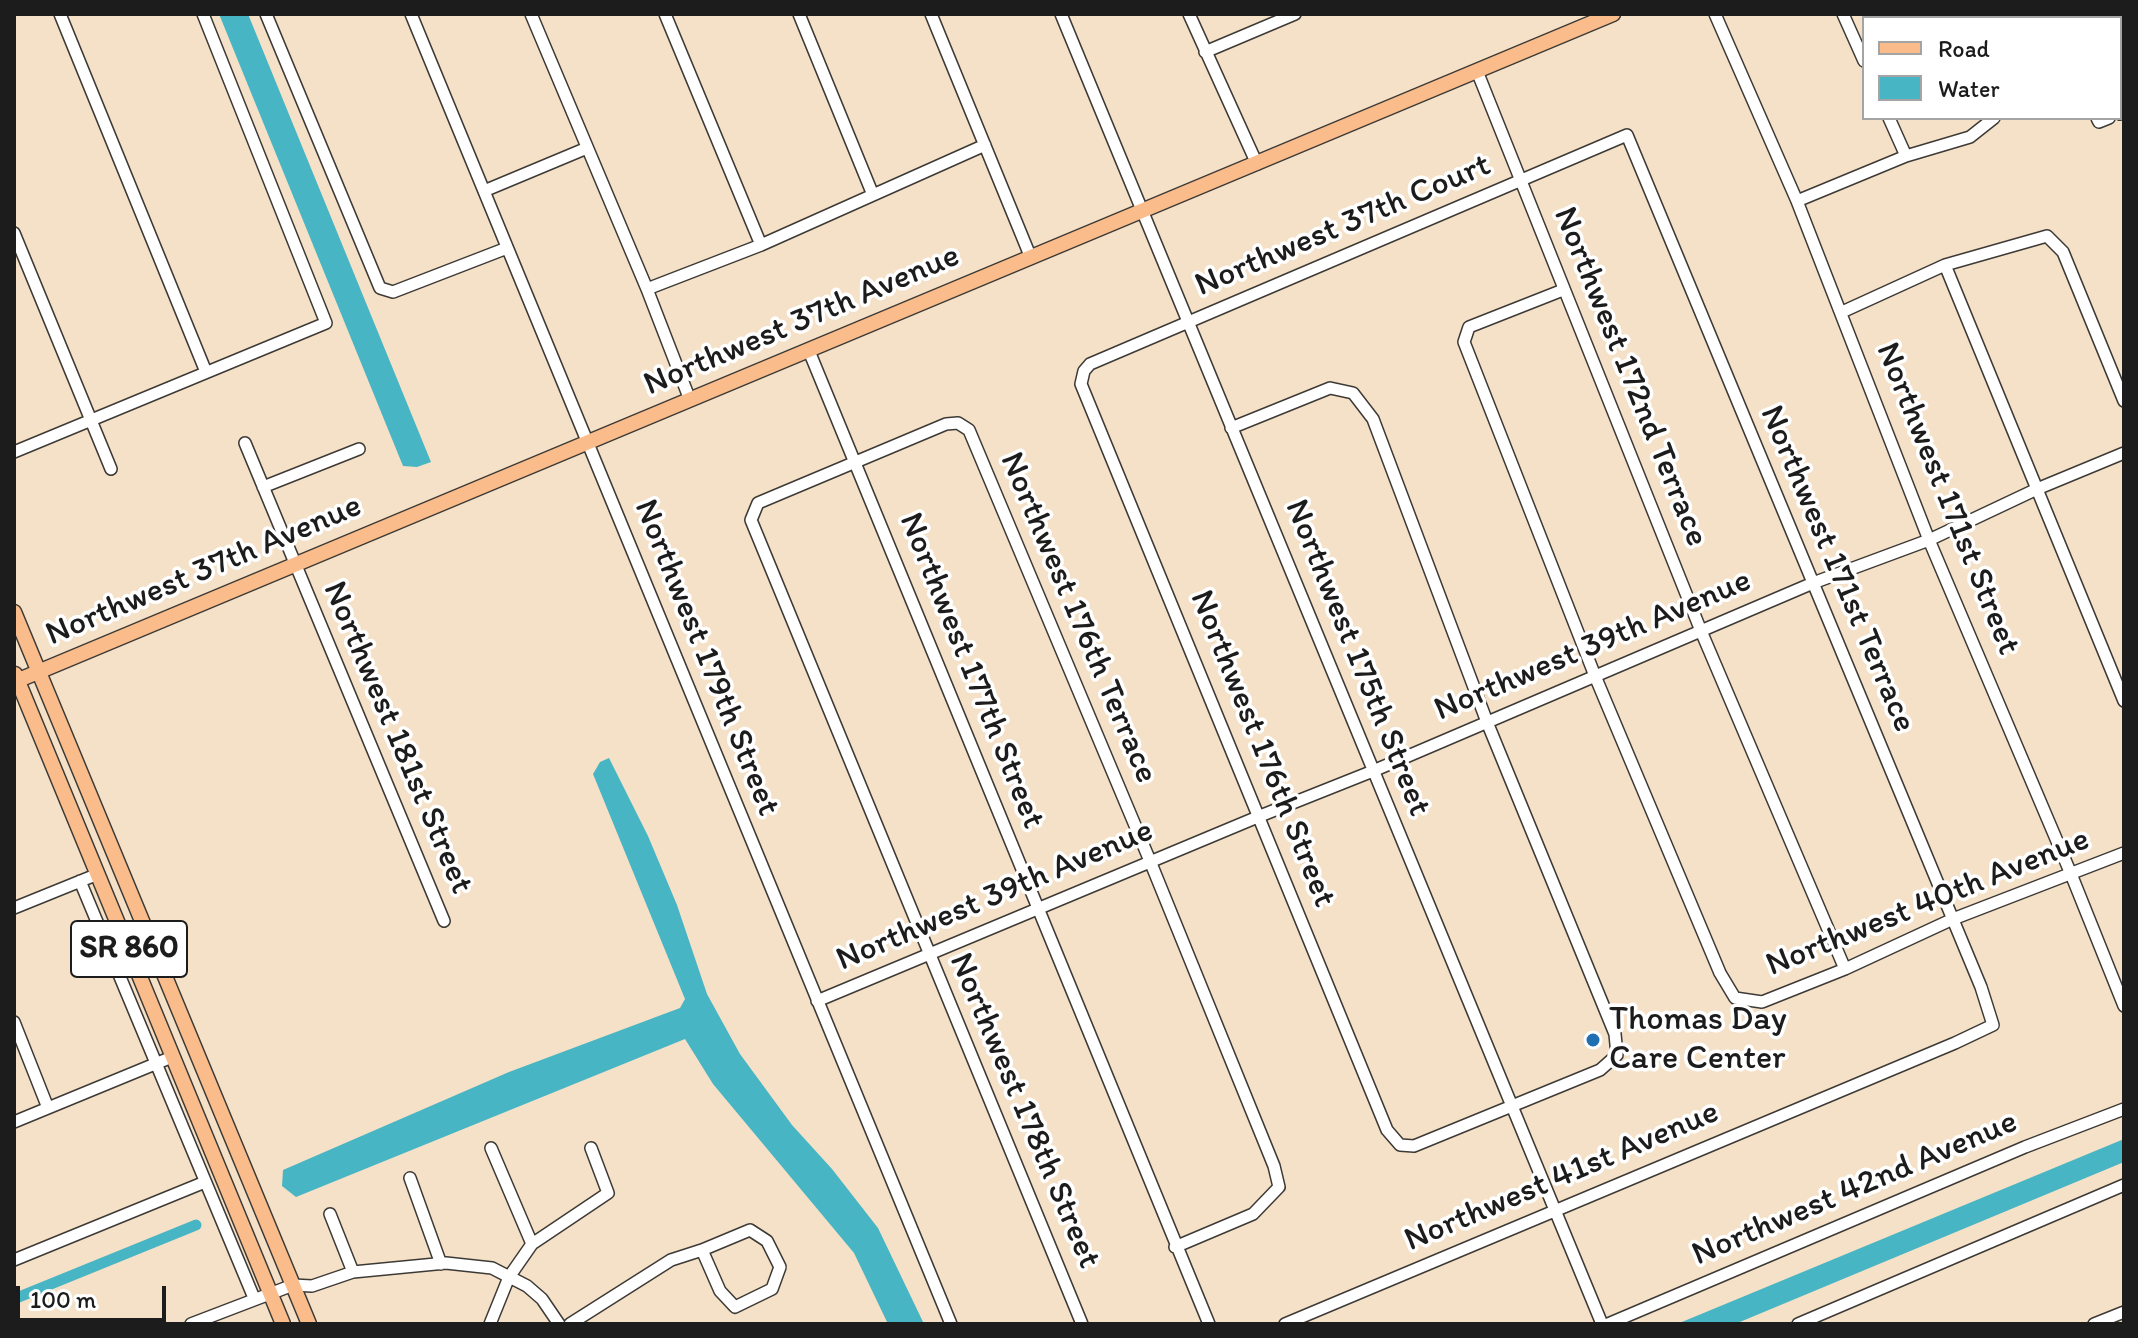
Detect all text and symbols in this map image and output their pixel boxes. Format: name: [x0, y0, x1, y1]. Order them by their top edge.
legend: [1862, 16, 2122, 120]
text: Road: [1938, 34, 1990, 63]
text: Water: [1938, 74, 2000, 103]
street label: Northwest 37th Court: [1189, 145, 1497, 307]
street label: Northwest 172nd Terrace: [1543, 201, 1717, 553]
street label: Northwest 37th Avenue: [638, 236, 966, 406]
street label: Northwest 171st Street: [1866, 337, 2028, 661]
street label: Northwest 171st Terrace: [1750, 400, 1924, 738]
street label: Northwest 176th Terrace: [990, 447, 1166, 789]
street label: Northwest 37th Avenue: [40, 486, 368, 656]
street label: Northwest 179th Street: [624, 494, 788, 822]
street label: Northwest 175th Street: [1275, 494, 1439, 822]
street label: Northwest 177th Street: [889, 507, 1053, 835]
street label: Northwest 39th Avenue: [1429, 561, 1757, 731]
street label: Northwest 181st Street: [313, 576, 481, 900]
street label: Northwest 176th Street: [1180, 585, 1344, 913]
street label: Northwest 39th Avenue: [831, 811, 1159, 981]
street label: Northwest 40th Avenue: [1760, 819, 2096, 987]
road number: SR 860: [71, 921, 187, 977]
street label: Northwest 178th Street: [939, 947, 1109, 1275]
place label: Thomas Day Care Center: [1609, 1000, 1787, 1080]
marker: Thomas Day Care Center: [1584, 1031, 1602, 1049]
street label: Northwest 41st Avenue: [1399, 1092, 1725, 1262]
street label: Northwest 42nd Avenue: [1686, 1102, 2024, 1276]
scale bar: [20, 1270, 170, 1320]
text: 100 m: [30, 1285, 96, 1314]

